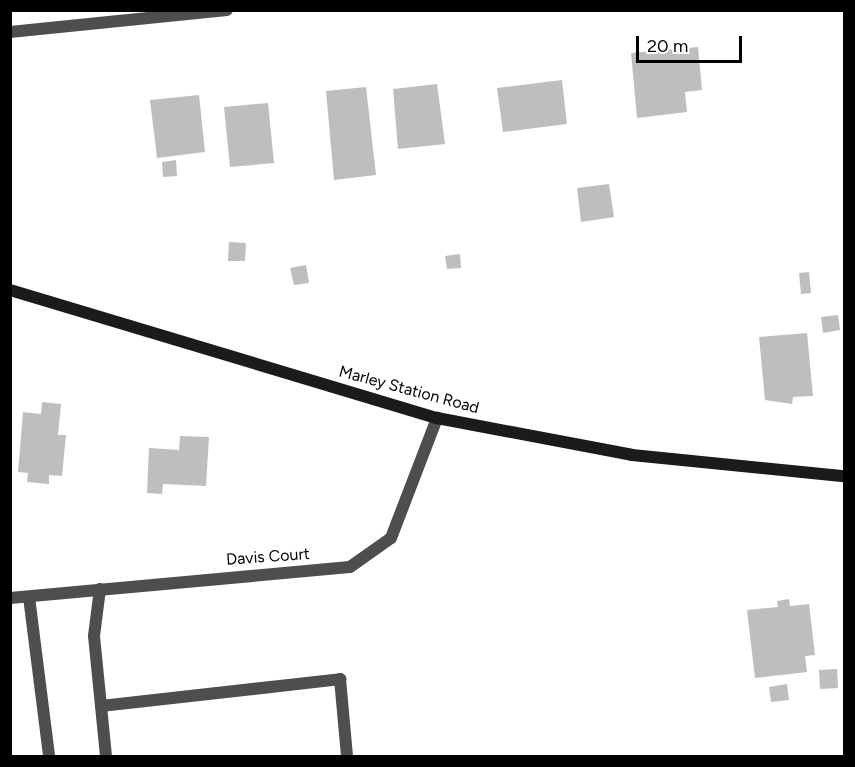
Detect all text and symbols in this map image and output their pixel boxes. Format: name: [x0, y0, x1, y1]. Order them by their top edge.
scale bar: [639, 24, 746, 62]
text: 20 m: [647, 35, 688, 57]
street label: Marley Station Road: [337, 362, 481, 418]
street label: Davis Court: [226, 545, 310, 569]

